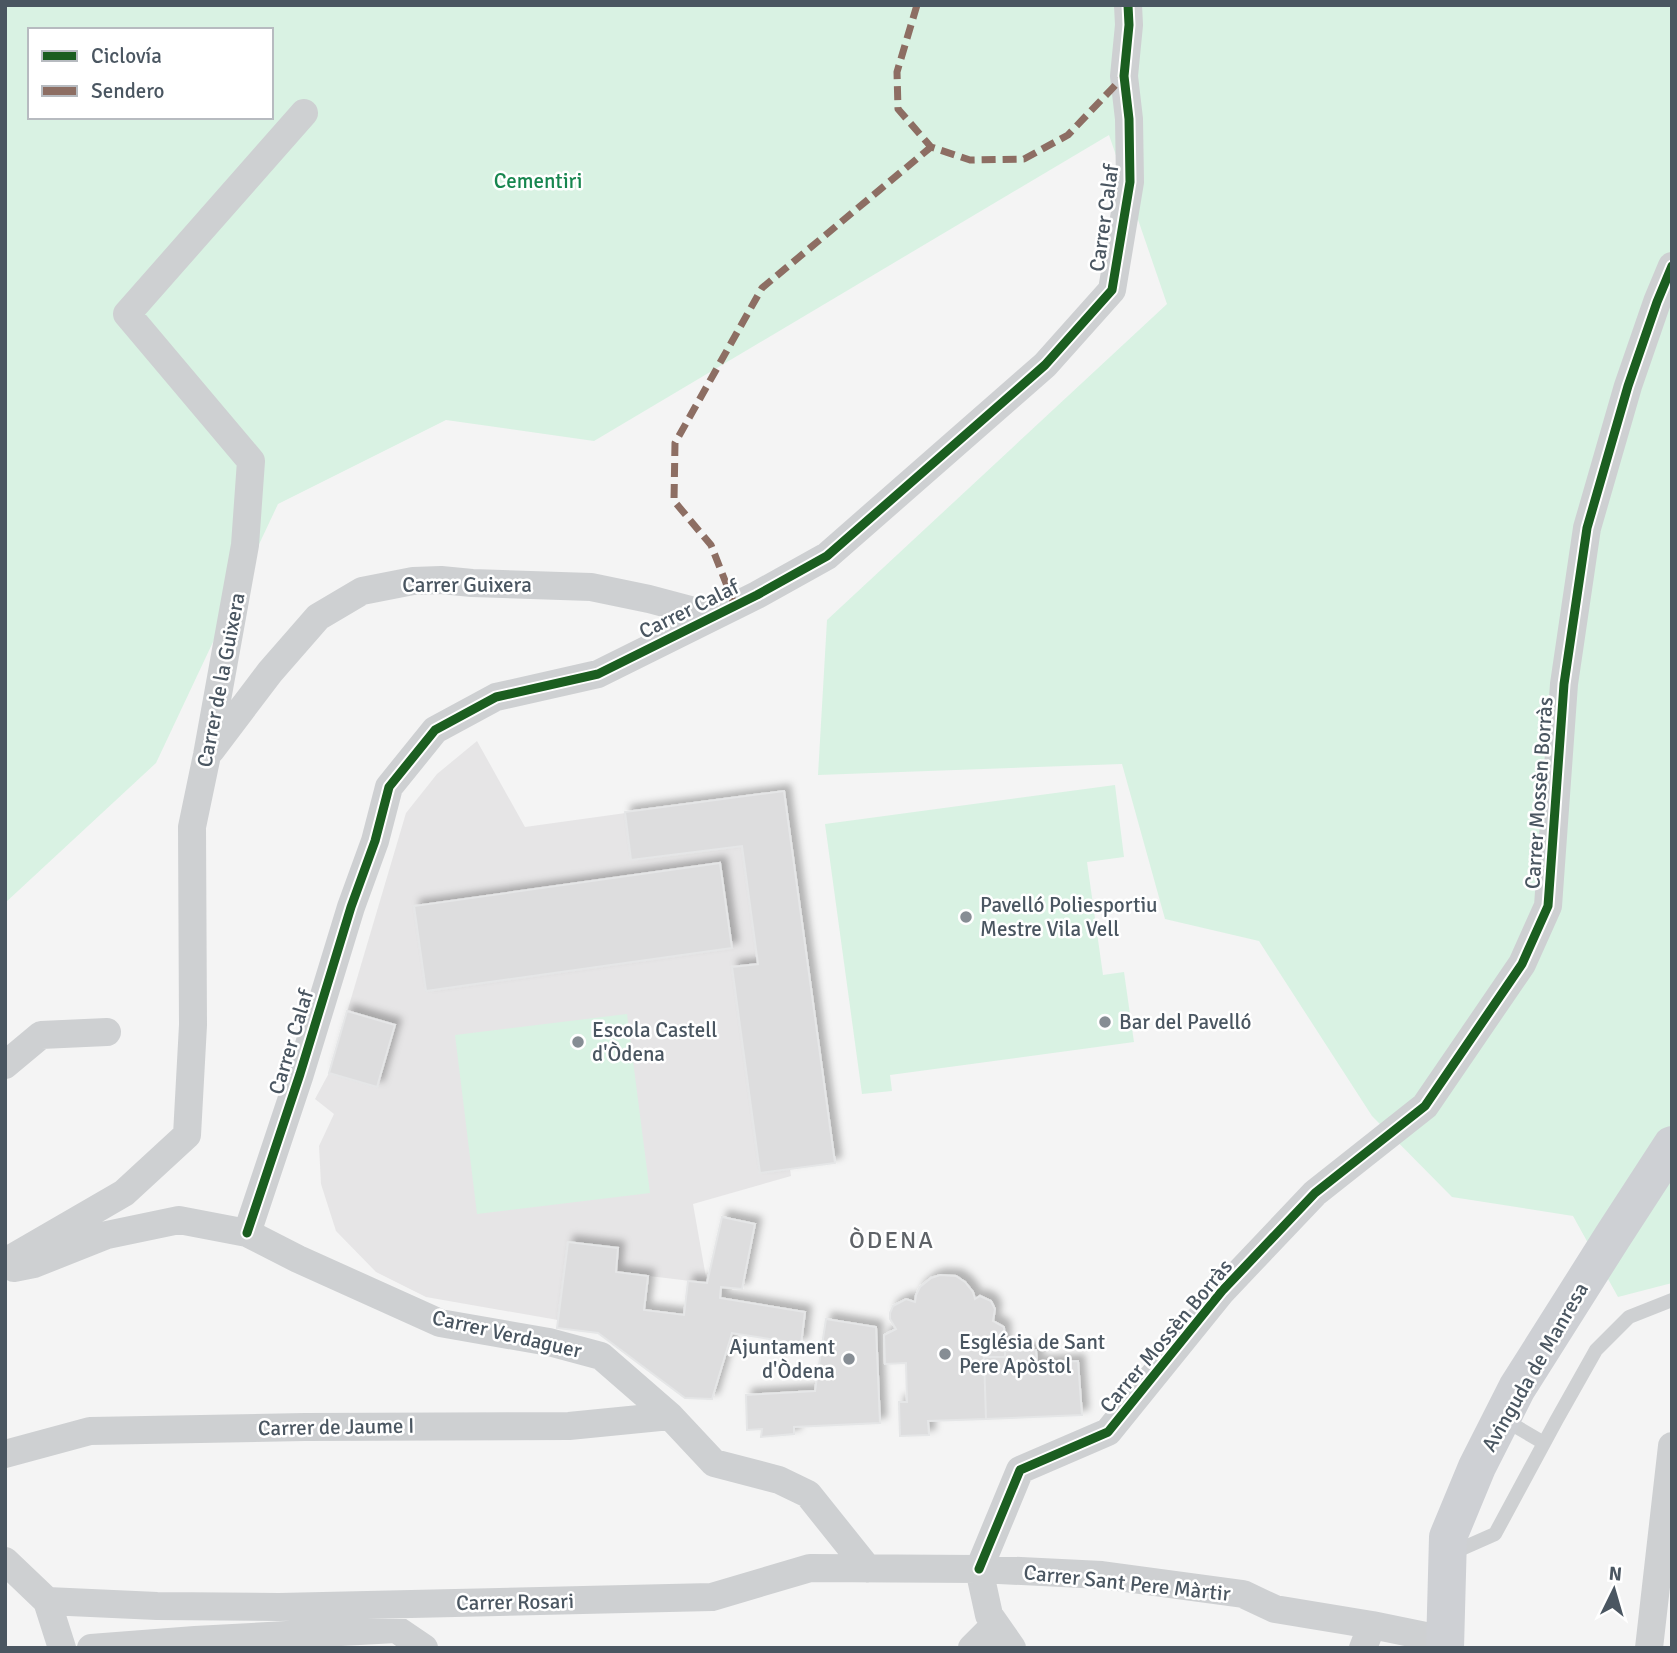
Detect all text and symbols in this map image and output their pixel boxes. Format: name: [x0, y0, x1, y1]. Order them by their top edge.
legend: [28, 28, 273, 119]
text: Ciclovía: [91, 43, 162, 69]
text: Sendero: [91, 78, 165, 104]
street label: Carrer Calaf: [1084, 162, 1125, 273]
park label: Cementiri: [494, 168, 582, 194]
street label: Carrer Guixera: [402, 572, 532, 598]
street label: Carrer Calaf: [635, 573, 744, 644]
street label: Carrer de la Guixera: [191, 590, 251, 770]
street label: Carrer Mossèn Borràs: [1519, 696, 1559, 890]
place label: Pavelló Poliesportiu Mestre Vila Vell: [980, 892, 1158, 942]
marker: Pavelló Poliesportiu Mestre Vila Vell: [958, 909, 974, 925]
street label: Carrer Calaf: [263, 986, 320, 1098]
place label: Bar del Pavelló: [1119, 1009, 1252, 1035]
marker: Bar del Pavelló: [1097, 1014, 1113, 1030]
place label: Escola Castell d'Òdena: [592, 1017, 717, 1067]
marker: Escola Castell d'Òdena: [570, 1034, 586, 1050]
district label: ÒDENA: [849, 1225, 935, 1255]
street label: Carrer Mossèn Borràs: [1094, 1254, 1238, 1418]
street label: Avinguda de Manresa: [1476, 1278, 1594, 1456]
street label: Carrer Verdaguer: [430, 1304, 585, 1364]
place label: Església de Sant Pere Apòstol: [959, 1329, 1105, 1379]
place label: Ajuntament d'Òdena: [729, 1334, 835, 1384]
marker: Església de Sant Pere Apòstol: [937, 1346, 953, 1362]
marker: Ajuntament d'Òdena: [841, 1351, 857, 1367]
street label: Carrer de Jaume I: [258, 1413, 414, 1441]
north arrow: [1579, 1555, 1649, 1625]
street label: Carrer Sant Pere Màrtir: [1022, 1559, 1232, 1607]
text: N: [1608, 1562, 1623, 1587]
street label: Carrer Rosari: [456, 1588, 574, 1616]

